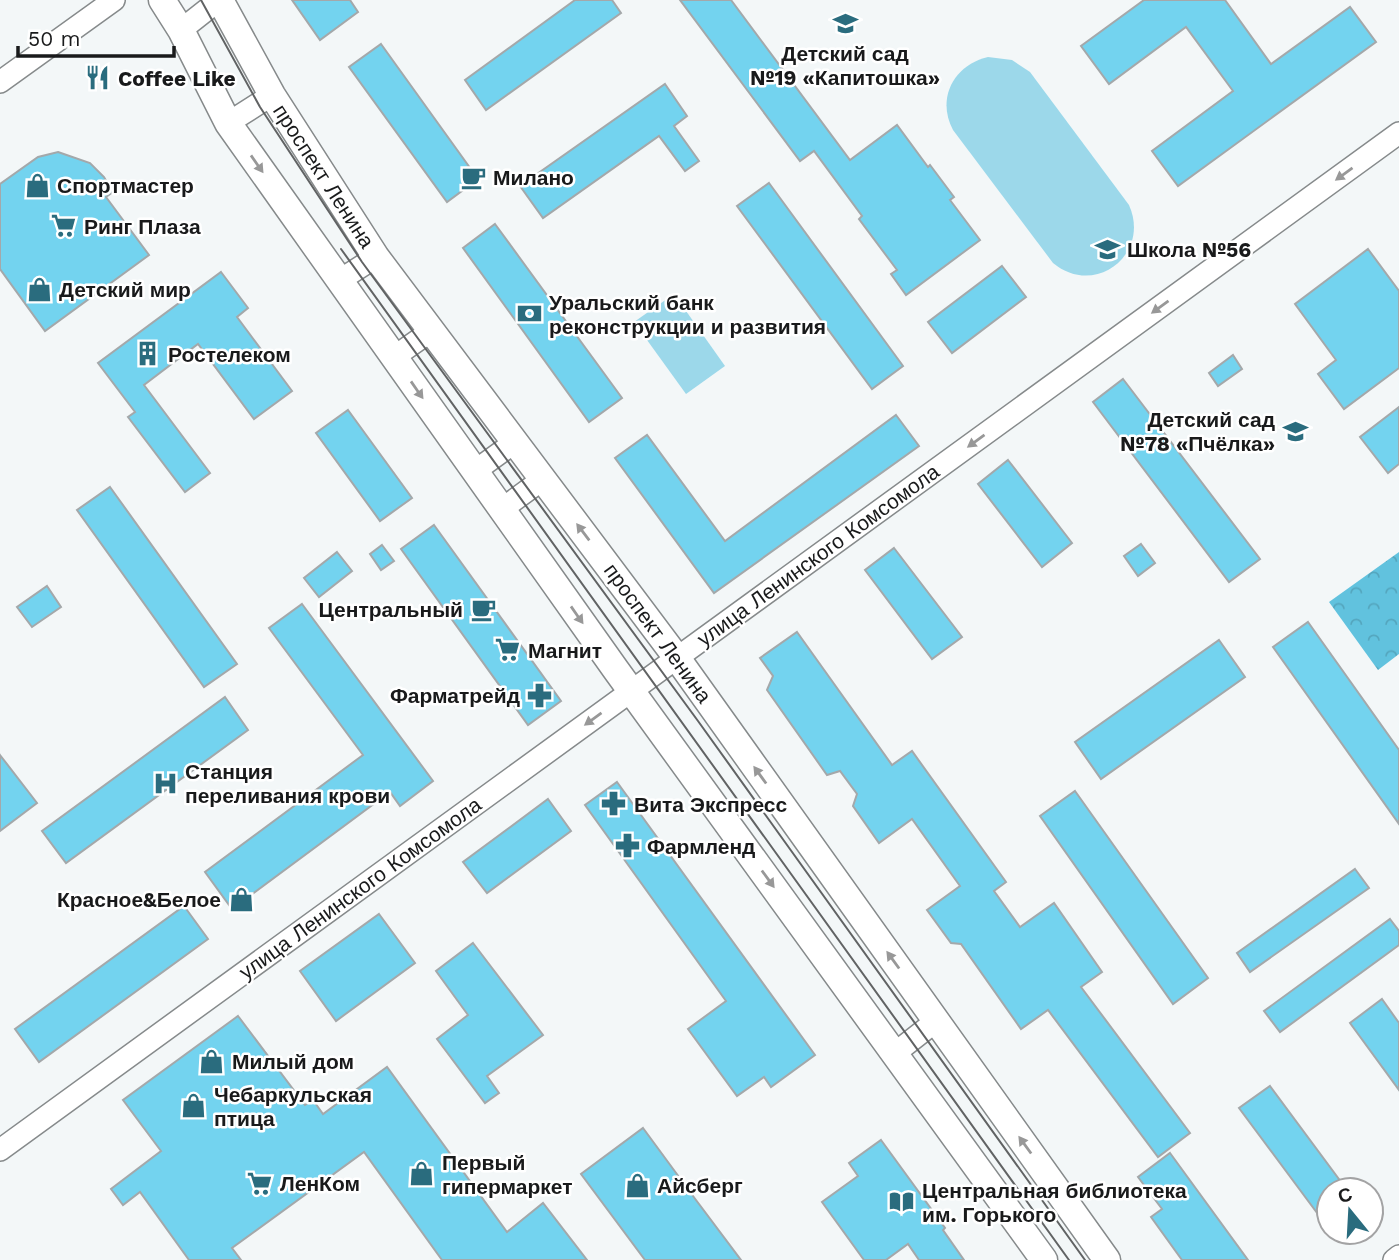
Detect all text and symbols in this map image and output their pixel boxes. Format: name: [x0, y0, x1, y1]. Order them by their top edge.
school or university icon: Детский сад №19 «Капитошка»: [831, 10, 859, 38]
scale bar: [18, 14, 173, 58]
text: 50 m: [28, 26, 80, 51]
place label: Детский сад №19 «Капитошка»: [750, 41, 940, 90]
restaurant icon: Coffee Like: [84, 64, 112, 92]
place label: Coffee Like: [118, 66, 236, 91]
street label: проспект Ленина: [268, 99, 380, 253]
one-way arrow: [250, 155, 264, 173]
cafe icon: Милано: [459, 163, 487, 191]
place label: Милано: [493, 165, 574, 190]
one-way arrow: [1335, 166, 1353, 180]
shop icon: Спортмастер: [23, 171, 51, 199]
place label: Спортмастер: [57, 173, 194, 198]
supermarket icon: Ринг Плаза: [50, 212, 78, 240]
place label: Ринг Плаза: [84, 214, 201, 239]
school or university icon: Школа №56: [1093, 235, 1121, 263]
place label: Школа №56: [1127, 237, 1251, 262]
shop icon: Детский мир: [25, 275, 53, 303]
place label: Детский мир: [59, 277, 191, 302]
place label: Уральский банк реконструкции и развития: [549, 290, 826, 339]
bank icon: Уральский банк реконструкции и развития: [515, 300, 543, 328]
one-way arrow: [1151, 300, 1169, 314]
building icon: Ростелеком: [134, 340, 162, 368]
place label: Ростелеком: [168, 342, 291, 367]
one-way arrow: [410, 381, 424, 399]
place label: Детский сад №78 «Пчёлка»: [1120, 407, 1275, 456]
school or university icon: Детский сад №78 «Пчёлка»: [1281, 417, 1309, 445]
one-way arrow: [966, 434, 985, 448]
street label: улица Ленинского Комсомола: [692, 459, 944, 651]
one-way arrow: [575, 523, 590, 541]
street label: проспект Ленина: [599, 558, 717, 708]
cafe icon: Центральный: [469, 595, 497, 623]
place label: Центральный: [318, 597, 463, 622]
one-way arrow: [570, 606, 584, 624]
supermarket icon: Магнит: [494, 636, 522, 664]
place label: Магнит: [528, 638, 602, 663]
pharmacy icon: Фарматрейд: [526, 681, 554, 709]
place label: Фарматрейд: [390, 683, 520, 708]
one-way arrow: [584, 711, 602, 725]
place label: Станция переливания крови: [185, 759, 390, 808]
one-way arrow: [753, 765, 767, 784]
hospital icon: Станция переливания крови: [151, 769, 179, 797]
pharmacy icon: Вита Экспресс: [600, 790, 628, 818]
street label: улица Ленинского Комсомола: [234, 792, 486, 984]
place label: Вита Экспресс: [634, 792, 787, 817]
pharmacy icon: Фармленд: [613, 832, 641, 860]
place label: Фармленд: [647, 834, 755, 859]
one-way arrow: [761, 870, 775, 888]
shop icon: Красное&Белое: [227, 885, 255, 913]
place label: Красное&Белое: [57, 887, 221, 912]
one-way arrow: [886, 951, 900, 969]
shop icon: Милый дом: [198, 1047, 226, 1075]
place label: Милый дом: [232, 1049, 354, 1074]
place label: Чебаркульская птица: [214, 1082, 372, 1131]
shop icon: Чебаркульская птица: [180, 1092, 208, 1120]
one-way arrow: [1018, 1136, 1032, 1154]
place label: Первый гипермаркет: [442, 1150, 573, 1199]
shop icon: Первый гипермаркет: [408, 1160, 436, 1188]
supermarket icon: ЛенКом: [246, 1169, 274, 1197]
place label: ЛенКом: [280, 1171, 360, 1196]
shop icon: Айсберг: [623, 1171, 651, 1199]
place label: Айсберг: [657, 1173, 743, 1198]
north arrow: [1315, 1176, 1385, 1246]
place label: Центральная библиотека им. Горького: [922, 1178, 1187, 1227]
text: С: [1335, 1182, 1355, 1208]
library icon: Центральная библиотека им. Горького: [888, 1188, 916, 1216]

